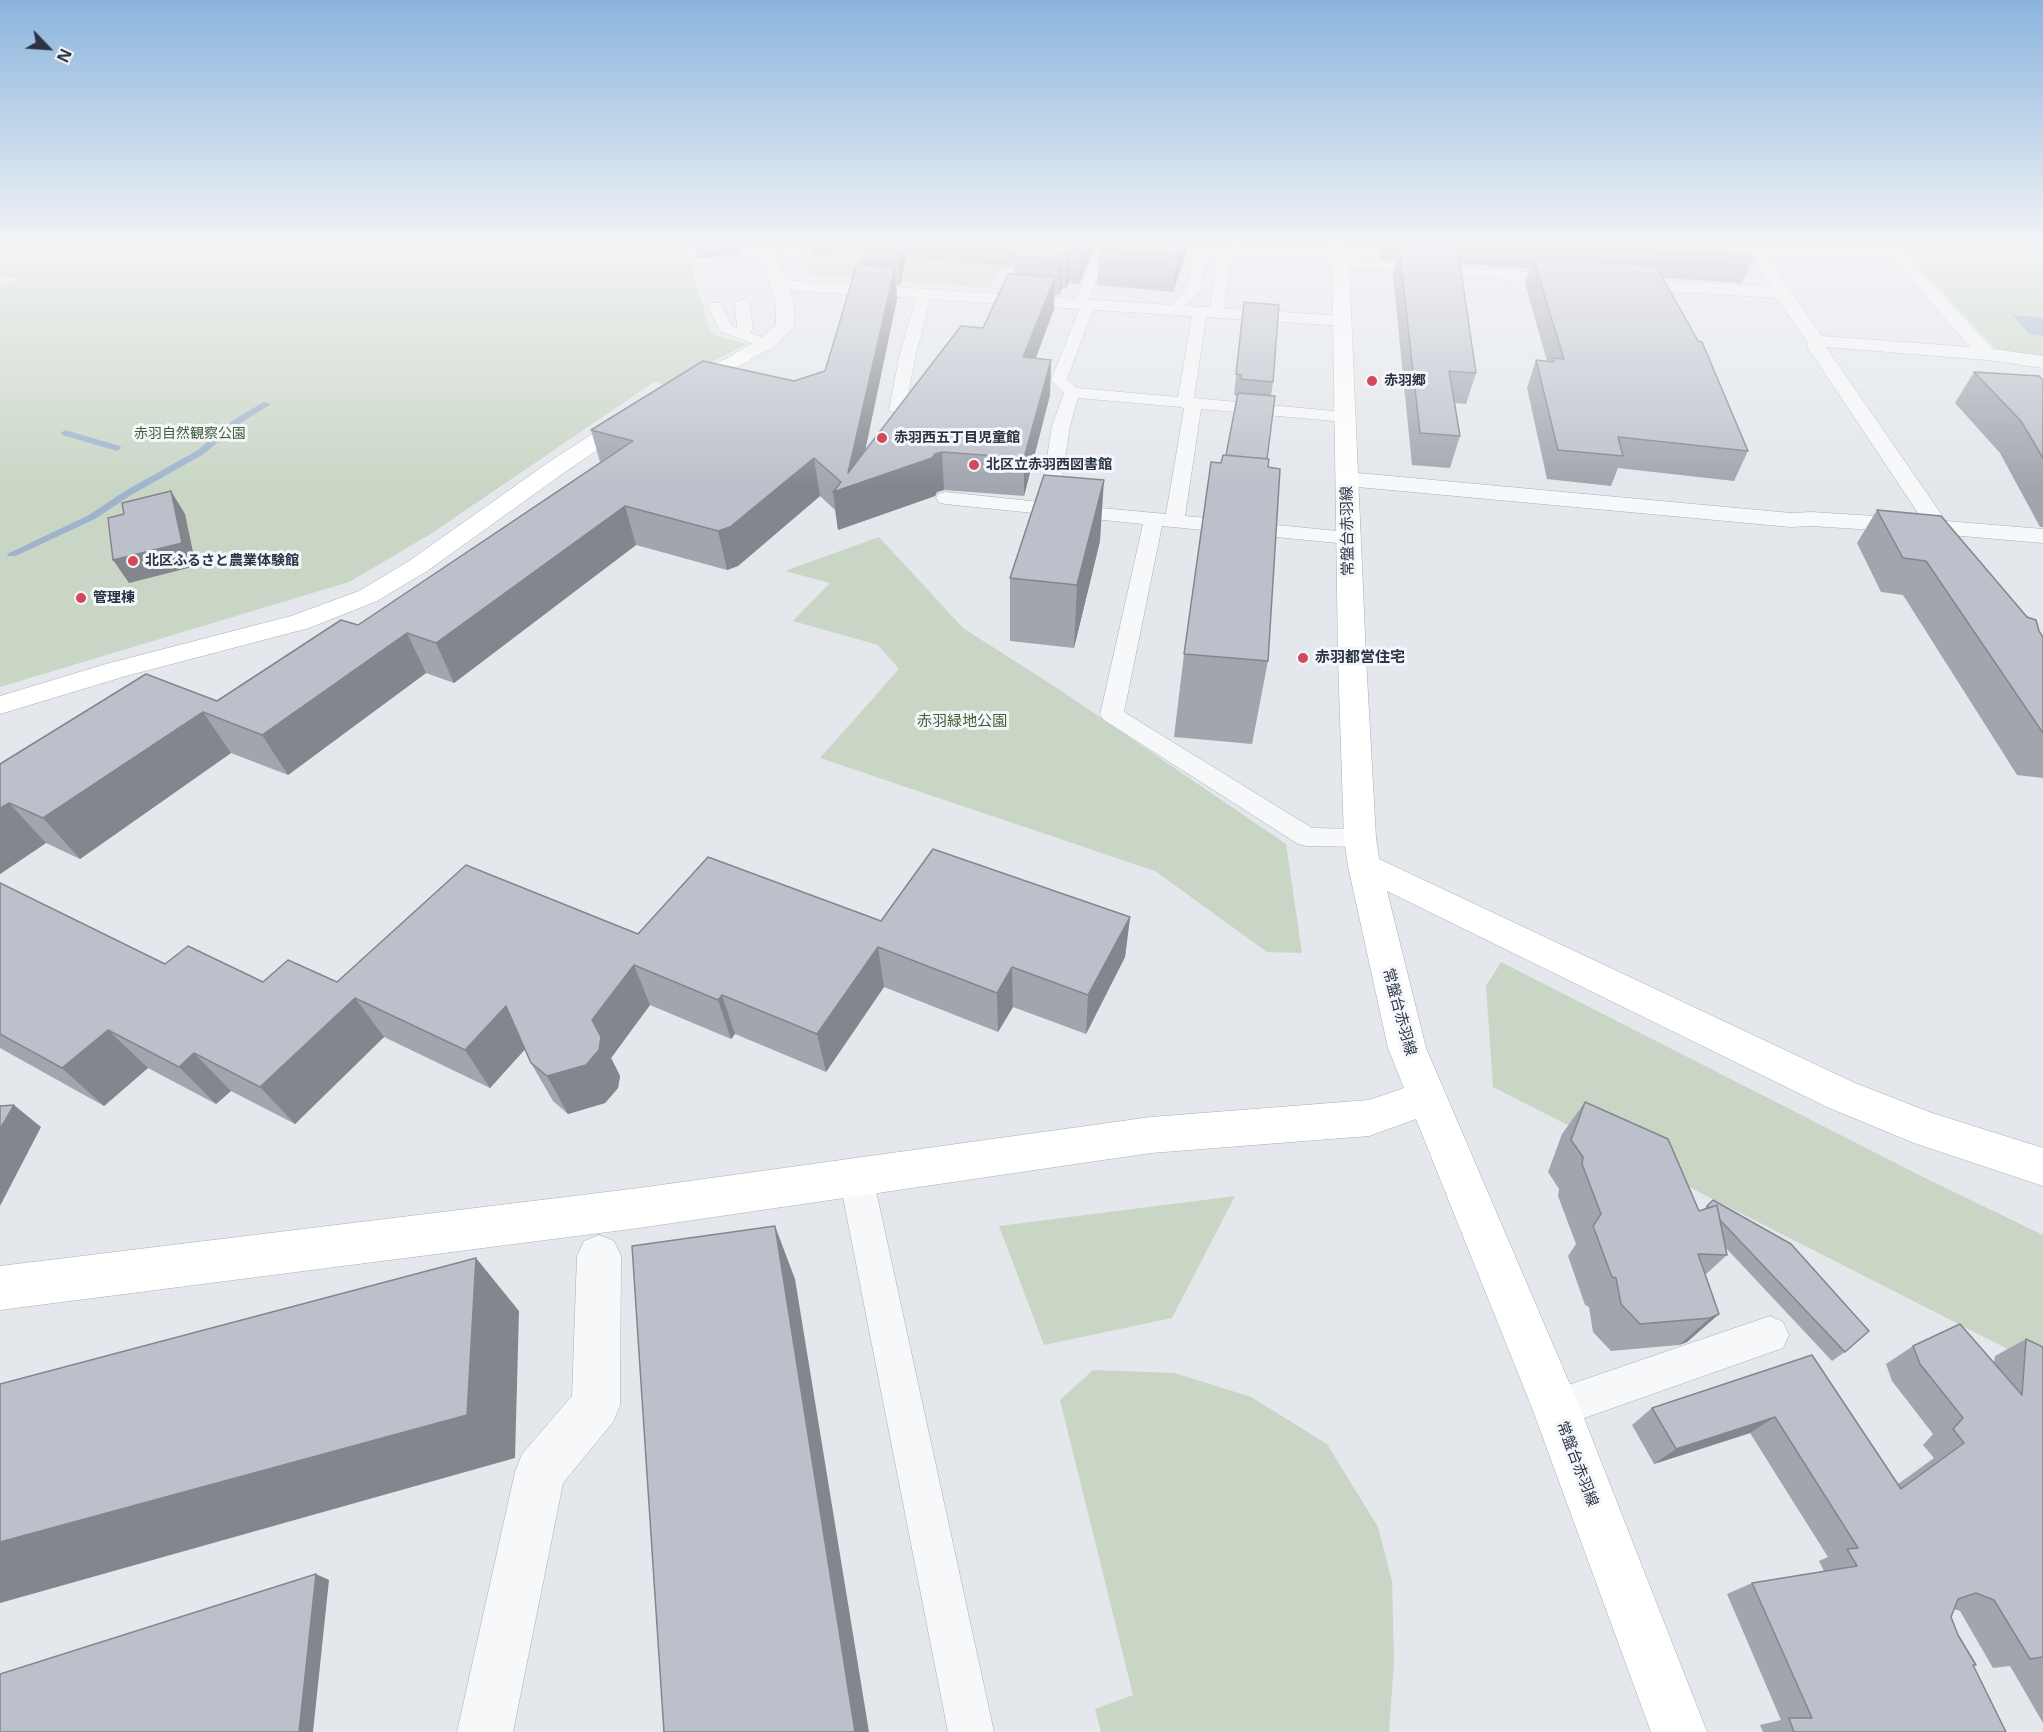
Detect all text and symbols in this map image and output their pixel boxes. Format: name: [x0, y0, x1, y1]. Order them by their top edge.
north arrow: [18, 18, 78, 78]
text: N: [52, 45, 77, 66]
place label: 赤羽郷: [1384, 373, 1426, 389]
marker: 赤羽郷: [1365, 374, 1379, 388]
park label: 赤羽自然観察公園: [134, 426, 246, 442]
place label: 赤羽西五丁目児童館: [894, 430, 1020, 446]
marker: 赤羽西五丁目児童館: [875, 431, 889, 445]
place label: 北区立赤羽西図書館: [986, 457, 1112, 473]
marker: 北区立赤羽西図書館: [967, 458, 981, 472]
street label: 常盤台赤羽線: [1338, 486, 1358, 576]
place label: 北区ふるさと農業体験館: [145, 553, 299, 569]
marker: 北区ふるさと農業体験館: [126, 554, 140, 568]
place label: 管理棟: [93, 590, 135, 606]
marker: 管理棟: [74, 591, 88, 605]
place label: 赤羽都営住宅: [1315, 649, 1405, 667]
marker: 赤羽都営住宅: [1296, 651, 1310, 665]
park label: 赤羽緑地公園: [917, 713, 1007, 731]
street label: 常盤台赤羽線: [1379, 966, 1419, 1058]
street label: 常盤台赤羽線: [1552, 1419, 1602, 1509]

